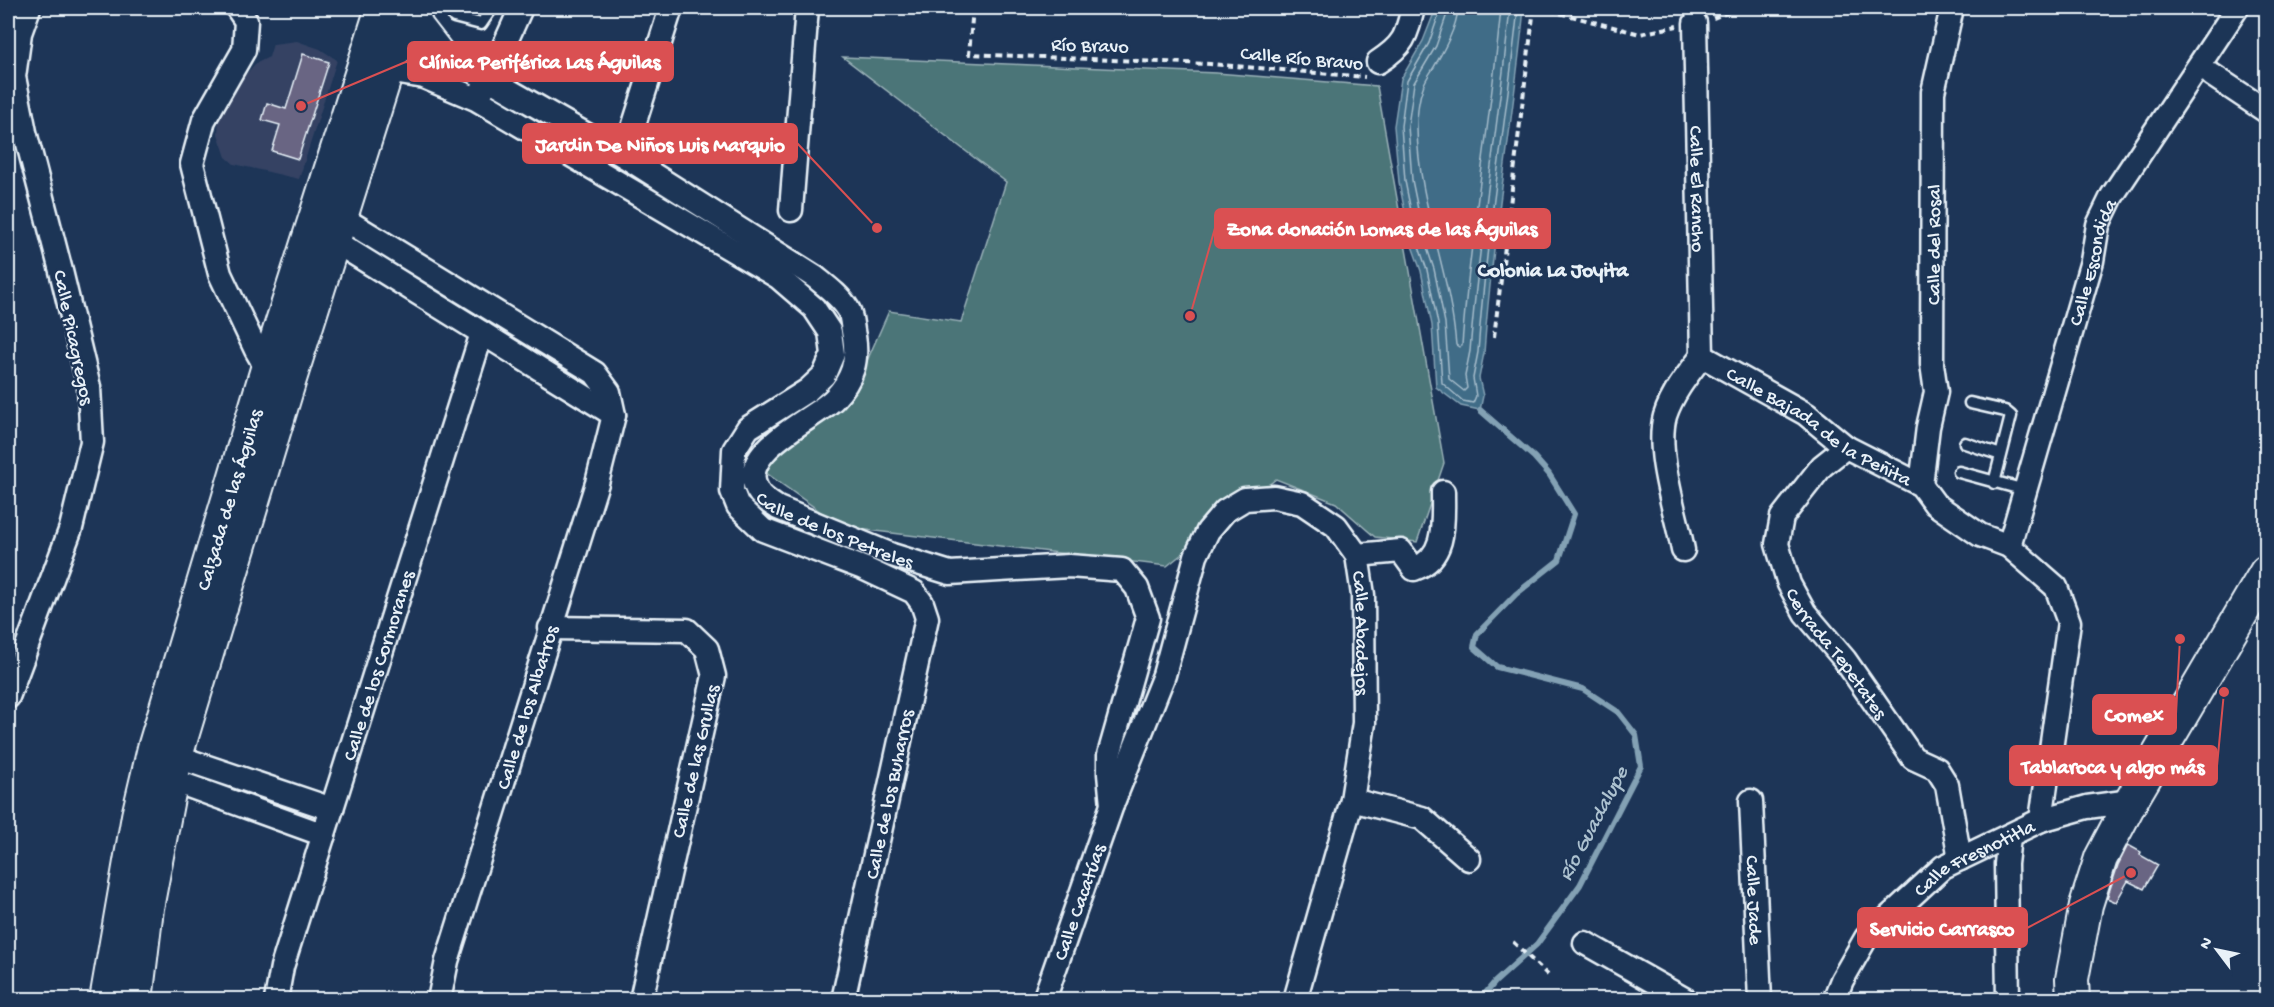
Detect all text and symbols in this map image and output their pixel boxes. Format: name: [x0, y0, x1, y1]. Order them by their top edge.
street label: Río Bravo: [1051, 35, 1129, 60]
callout: Clínica Periférica Las Águilas: [408, 42, 673, 81]
street label: Calle Río Bravo: [1239, 44, 1364, 77]
text: Clínica Periférica Las Águilas: [418, 51, 662, 77]
callout: Jardin De Niños Luis Marquio: [523, 124, 797, 163]
street label: Calle El Rancho: [1682, 126, 1708, 253]
text: Jardin De Niños Luis Marquio: [534, 135, 785, 160]
street label: Calle del Rosal: [1924, 184, 1948, 305]
street label: Calle Escondida: [2066, 195, 2124, 329]
callout: Zona donación Lomas de las Águilas: [1215, 209, 1550, 248]
text: Zona donación Lomas de las Águilas: [1226, 218, 1539, 244]
district label: Colonia La Joyita: [1477, 260, 1630, 285]
street label: Calle Picagregos: [46, 268, 97, 408]
street label: Calle Bajada de la Peñita: [1721, 364, 1915, 494]
street label: Calzada de las Águilas: [194, 406, 270, 594]
street label: Calle de los Petreles: [750, 488, 916, 576]
street label: Calle de los Cormoranes: [340, 568, 421, 764]
street label: Calle Abadejos: [1345, 570, 1372, 696]
street label: Cerrada Tepetates: [1779, 585, 1891, 725]
street label: Calle de los Albatros: [493, 623, 565, 793]
street label: Calle de las Grullas: [669, 682, 726, 841]
callout: Comex: [2093, 695, 2176, 734]
text: Comex: [2103, 705, 2164, 730]
street label: Calle de los Buharros: [862, 707, 921, 882]
callout: Tablaroca y algo más: [2010, 746, 2217, 785]
text: Tablaroca y algo más: [2020, 757, 2206, 782]
water label: Río Guadalupe: [1555, 762, 1636, 886]
street label: Calle Fresnotitla: [1910, 816, 2040, 903]
street label: Calle Cacatúas: [1051, 841, 1113, 964]
street label: Calle Jade: [1738, 855, 1766, 946]
callout: Servicio Carrasco: [1858, 908, 2027, 947]
text: Servicio Carrasco: [1870, 919, 2014, 944]
north arrow: [2187, 920, 2247, 980]
text: N: [2196, 934, 2218, 953]

